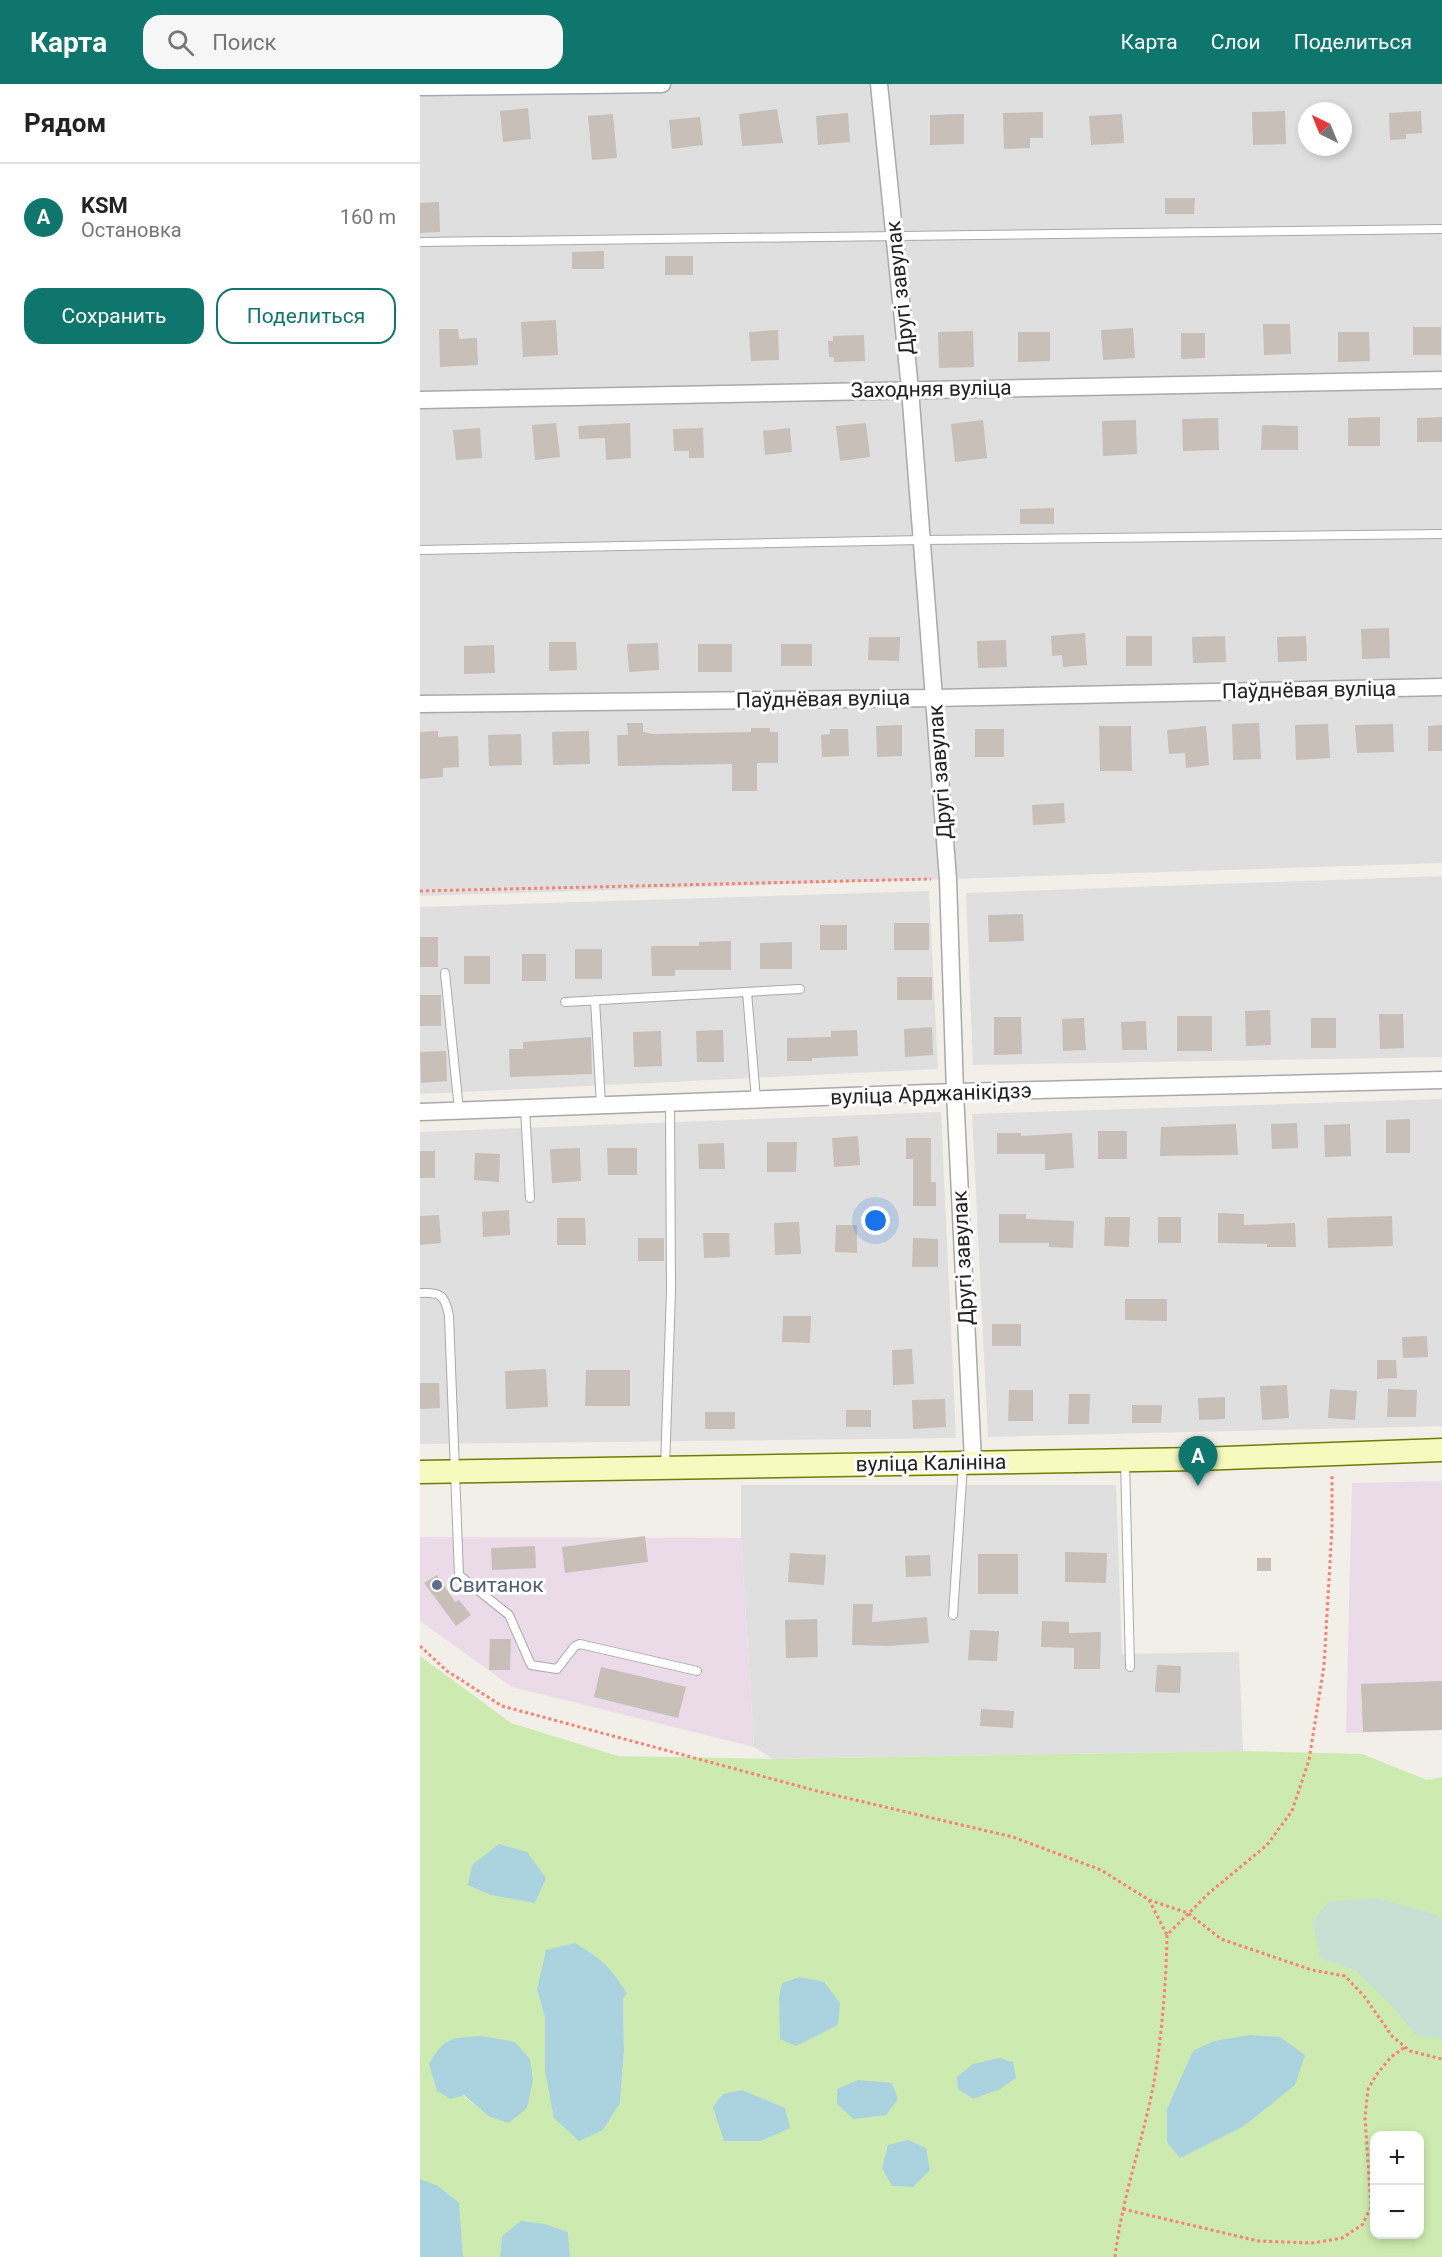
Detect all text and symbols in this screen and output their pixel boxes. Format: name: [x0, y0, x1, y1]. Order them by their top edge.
search box: [143, 15, 563, 69]
text: Карта: [30, 26, 107, 59]
icon: search: [164, 26, 197, 59]
text: Поиск: [212, 30, 277, 55]
text: Карта: [1121, 30, 1178, 54]
text: Слои: [1211, 30, 1261, 54]
text: Поделиться: [1294, 30, 1412, 54]
north arrow: [1298, 102, 1352, 156]
text: Рядом: [24, 108, 106, 138]
text: KSM: [81, 193, 128, 218]
text: A: [37, 205, 50, 229]
text: 160 m: [340, 205, 396, 229]
text: Остановка: [81, 218, 182, 242]
street label: Другі завулак: [881, 219, 919, 356]
button: Сохранить: [24, 288, 204, 344]
button: Поделиться: [216, 288, 396, 344]
street label: Заходняя вуліца: [850, 376, 1012, 402]
street label: Паўднёвая вуліца: [1222, 676, 1396, 704]
street label: Паўднёвая вуліца: [736, 685, 910, 713]
street label: Другі завулак: [923, 703, 957, 840]
street label: вуліца Арджанікідзэ: [830, 1078, 1032, 1110]
street label: Другі завулак: [947, 1189, 979, 1326]
your location: [861, 1206, 890, 1235]
pin: A: [1178, 1436, 1218, 1486]
street label: вуліца Калініна: [855, 1450, 1007, 1476]
place label: Свитанок: [449, 1573, 544, 1597]
marker: Свитанок: [430, 1578, 444, 1592]
map controls: [1370, 2131, 1424, 2239]
button: +: [1370, 2131, 1424, 2185]
button: −: [1370, 2185, 1424, 2239]

